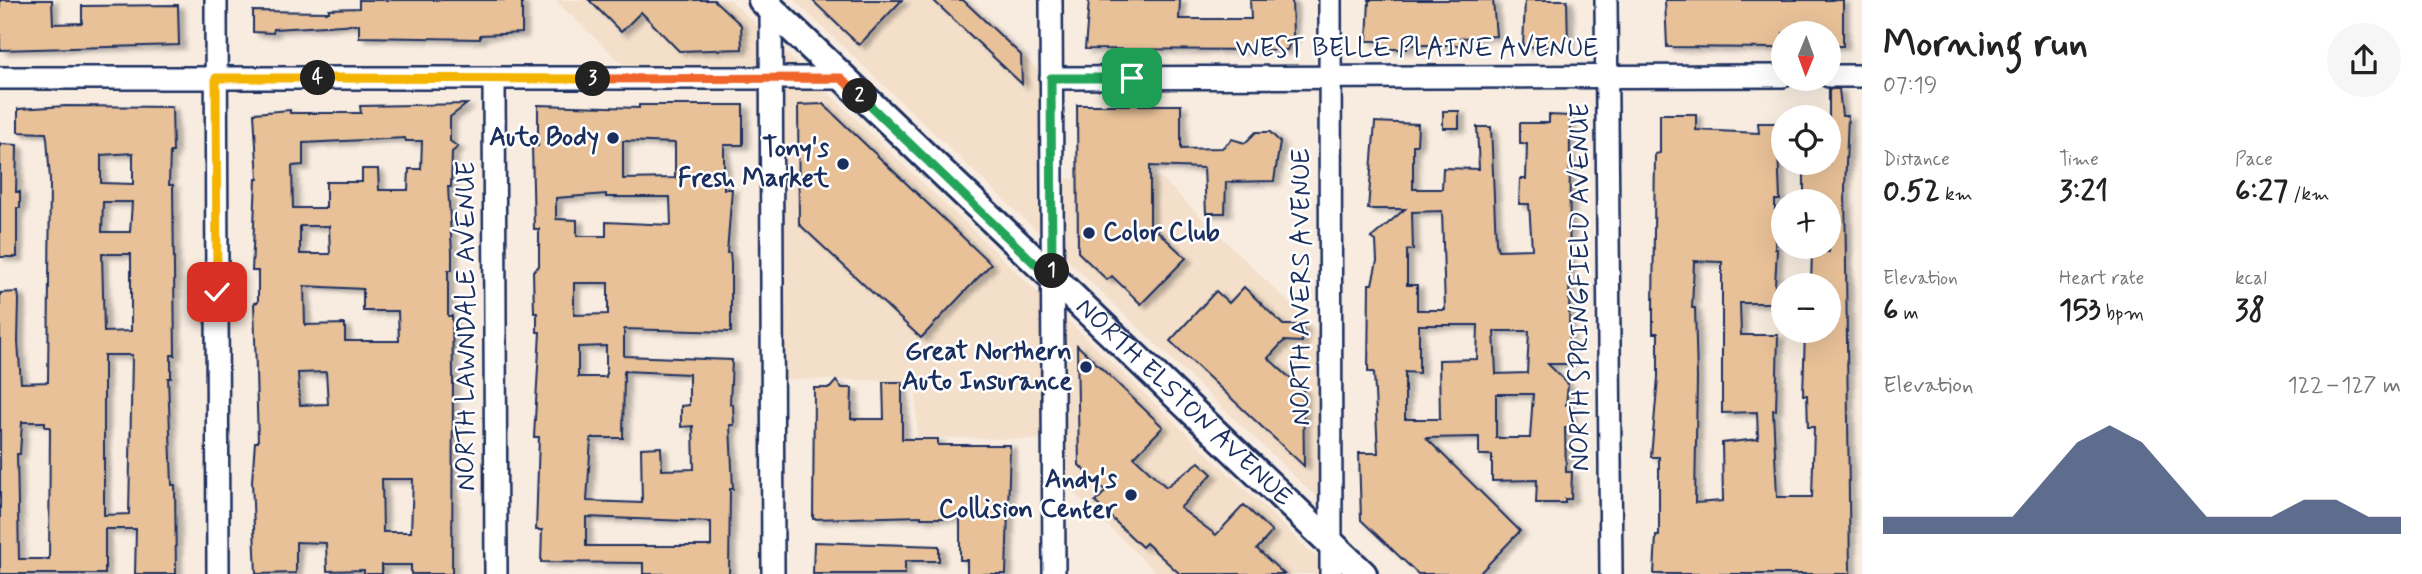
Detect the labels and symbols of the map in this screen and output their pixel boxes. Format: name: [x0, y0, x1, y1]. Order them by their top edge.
north arrow: [1771, 21, 1841, 91]
street label: WEST BELLE PLAINE AVENUE: [1236, 32, 1599, 66]
pin: [1102, 48, 1162, 108]
pin: 4: [300, 60, 336, 96]
pin: 3: [576, 62, 610, 96]
pin: 2: [842, 78, 878, 114]
street label: NORTH SPRINGFIELD AVENUE: [1564, 103, 1598, 471]
place label: Auto Body: [489, 121, 599, 155]
marker: Auto Body: [605, 130, 621, 146]
place label: Tony's Fresh Market: [678, 132, 830, 196]
street label: NORTH AVERS AVENUE: [1285, 148, 1319, 426]
marker: Tony's Fresh Market: [835, 156, 851, 172]
street label: NORTH LAWNDALE AVENUE: [450, 161, 484, 491]
place label: Color Club: [1103, 216, 1220, 250]
marker: Color Club: [1081, 225, 1097, 241]
pin: 1: [1034, 254, 1070, 288]
pin: [187, 262, 247, 322]
street label: NORTH ELSTON AVENUE: [1068, 291, 1299, 514]
place label: Great Northern Auto Insurance: [902, 335, 1072, 399]
marker: Great Northern Auto Insurance: [1078, 359, 1094, 375]
place label: Andy's Collision Center: [939, 463, 1118, 527]
marker: Andy's Collision Center: [1123, 487, 1139, 503]

